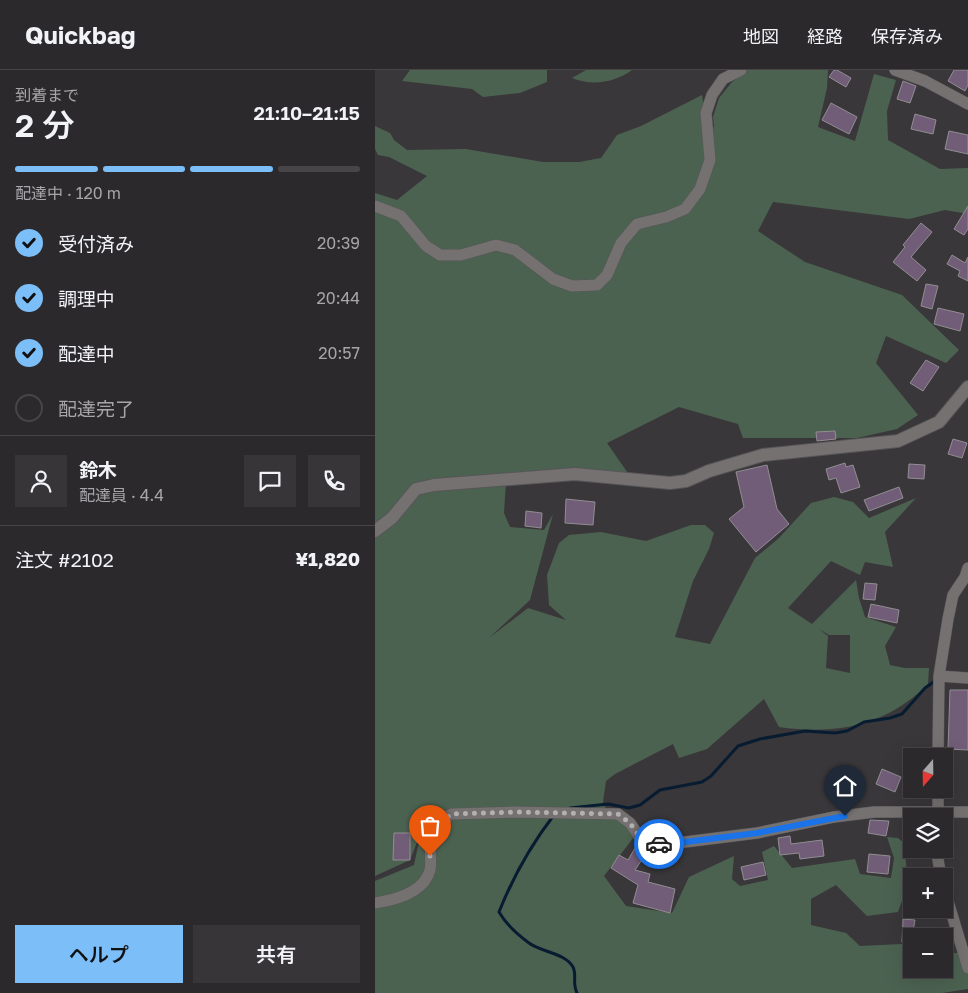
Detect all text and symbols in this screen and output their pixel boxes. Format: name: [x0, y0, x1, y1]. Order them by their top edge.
text: Quickbag: [25, 20, 136, 49]
text: 地図: [743, 25, 779, 47]
text: 経路: [807, 25, 843, 47]
text: 保存済み: [871, 25, 943, 47]
text: 到着まで: [15, 85, 79, 105]
text: 21:10–21:15: [254, 101, 360, 124]
text: 2 分: [15, 106, 74, 144]
text: 配達中 · 120 m: [15, 183, 121, 203]
icon: check: [15, 229, 43, 257]
text: 受付済み: [58, 232, 134, 255]
text: 20:39: [317, 233, 360, 253]
icon: check: [15, 284, 43, 312]
text: 調理中: [58, 287, 115, 310]
text: 20:44: [316, 288, 360, 308]
icon: check: [15, 339, 43, 367]
text: 配達中: [58, 342, 115, 365]
text: 20:57: [318, 343, 360, 363]
text: 配達完了: [58, 397, 134, 420]
button: person: [15, 455, 67, 507]
button: chat: [244, 455, 296, 507]
button: phone: [308, 455, 360, 507]
text: 鈴木: [79, 458, 117, 481]
text: 配達員 · 4.4: [79, 485, 164, 505]
text: ¥1,820: [295, 547, 360, 570]
text: 注文 #2102: [15, 548, 114, 571]
north arrow: [903, 748, 953, 798]
map controls: [903, 748, 953, 978]
pin: [824, 765, 866, 816]
icon: home: [831, 772, 859, 800]
pin: [409, 805, 451, 856]
button: layers: [903, 808, 953, 858]
icon: bag: [416, 812, 444, 840]
courier: [634, 819, 684, 869]
icon: car: [645, 830, 673, 858]
button: +: [903, 868, 953, 918]
button: ヘルプ: [15, 925, 183, 983]
button: 共有: [193, 925, 360, 983]
button: −: [903, 928, 953, 978]

